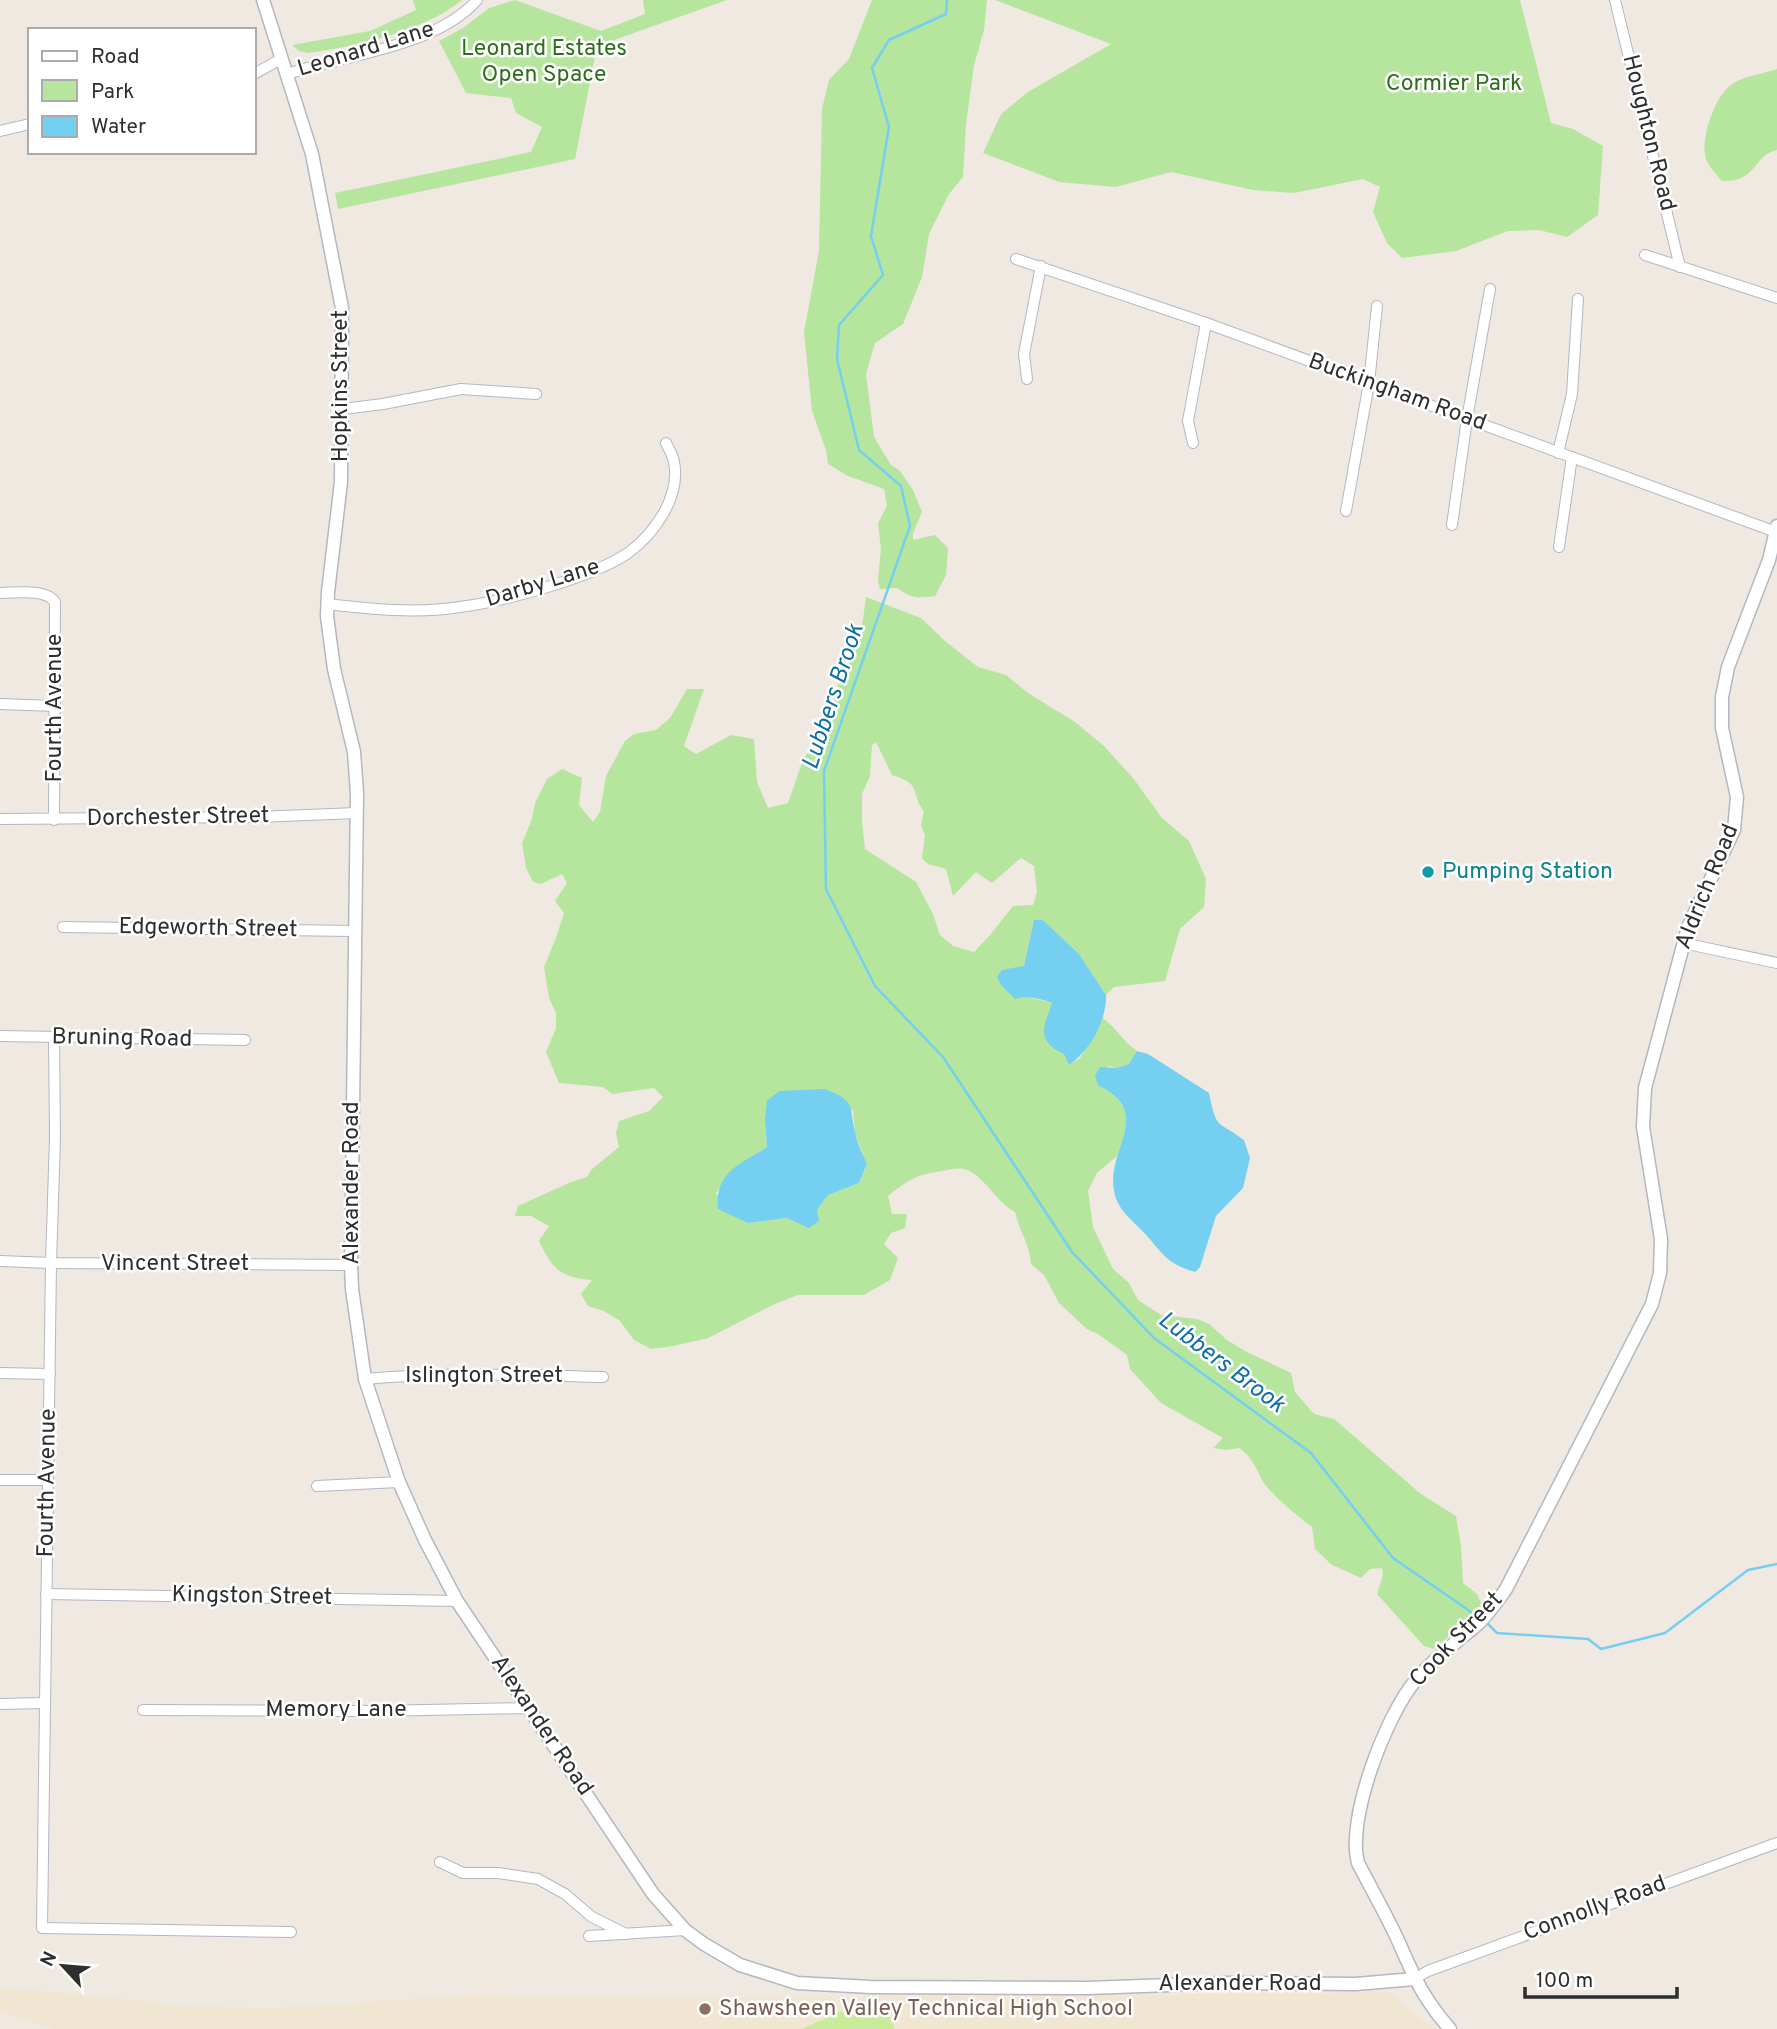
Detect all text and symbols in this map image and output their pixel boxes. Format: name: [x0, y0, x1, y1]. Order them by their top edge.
street label: Leonard Lane: [294, 15, 438, 85]
legend: [28, 28, 256, 154]
park label: Leonard Estates Open Space: [461, 35, 627, 90]
text: Road: [91, 44, 140, 71]
street label: Houghton Road: [1615, 52, 1681, 214]
park label: Cormier Park: [1386, 70, 1522, 99]
text: Park: [91, 79, 134, 106]
text: Water: [91, 114, 146, 141]
street label: Hopkins Street: [327, 310, 356, 462]
street label: Buckingham Road: [1304, 347, 1490, 439]
street label: Darby Lane: [482, 553, 604, 615]
water label: Lubbers Brook: [796, 620, 872, 773]
street label: Fourth Avenue: [41, 634, 70, 782]
street label: Dorchester Street: [86, 802, 270, 834]
street label: Aldrich Road: [1670, 820, 1746, 954]
place label: Pumping Station: [1442, 858, 1613, 887]
marker: Pumping Station: [1420, 864, 1436, 880]
street label: Edgeworth Street: [118, 913, 298, 945]
street label: Bruning Road: [51, 1023, 193, 1055]
street label: Alexander Road: [338, 1101, 367, 1265]
street label: Vincent Street: [101, 1250, 249, 1279]
water label: Lubbers Brook: [1152, 1306, 1291, 1421]
street label: Islington Street: [405, 1362, 563, 1391]
street label: Fourth Avenue: [32, 1408, 64, 1558]
street label: Kingston Street: [171, 1581, 333, 1613]
street label: Cook Street: [1404, 1586, 1510, 1694]
street label: Alexander Road: [483, 1650, 599, 1802]
street label: Memory Lane: [265, 1696, 407, 1725]
street label: Connolly Road: [1520, 1870, 1670, 1948]
north arrow: [28, 1931, 98, 2001]
text: N: [36, 1948, 63, 1971]
scale bar: [1525, 1955, 1677, 1999]
text: 100 m: [1536, 1968, 1593, 1995]
street label: Alexander Road: [1158, 1970, 1322, 1999]
place label: Shawsheen Valley Technical High School: [719, 1995, 1133, 2024]
marker: Shawsheen Valley Technical High School: [697, 2001, 713, 2017]

